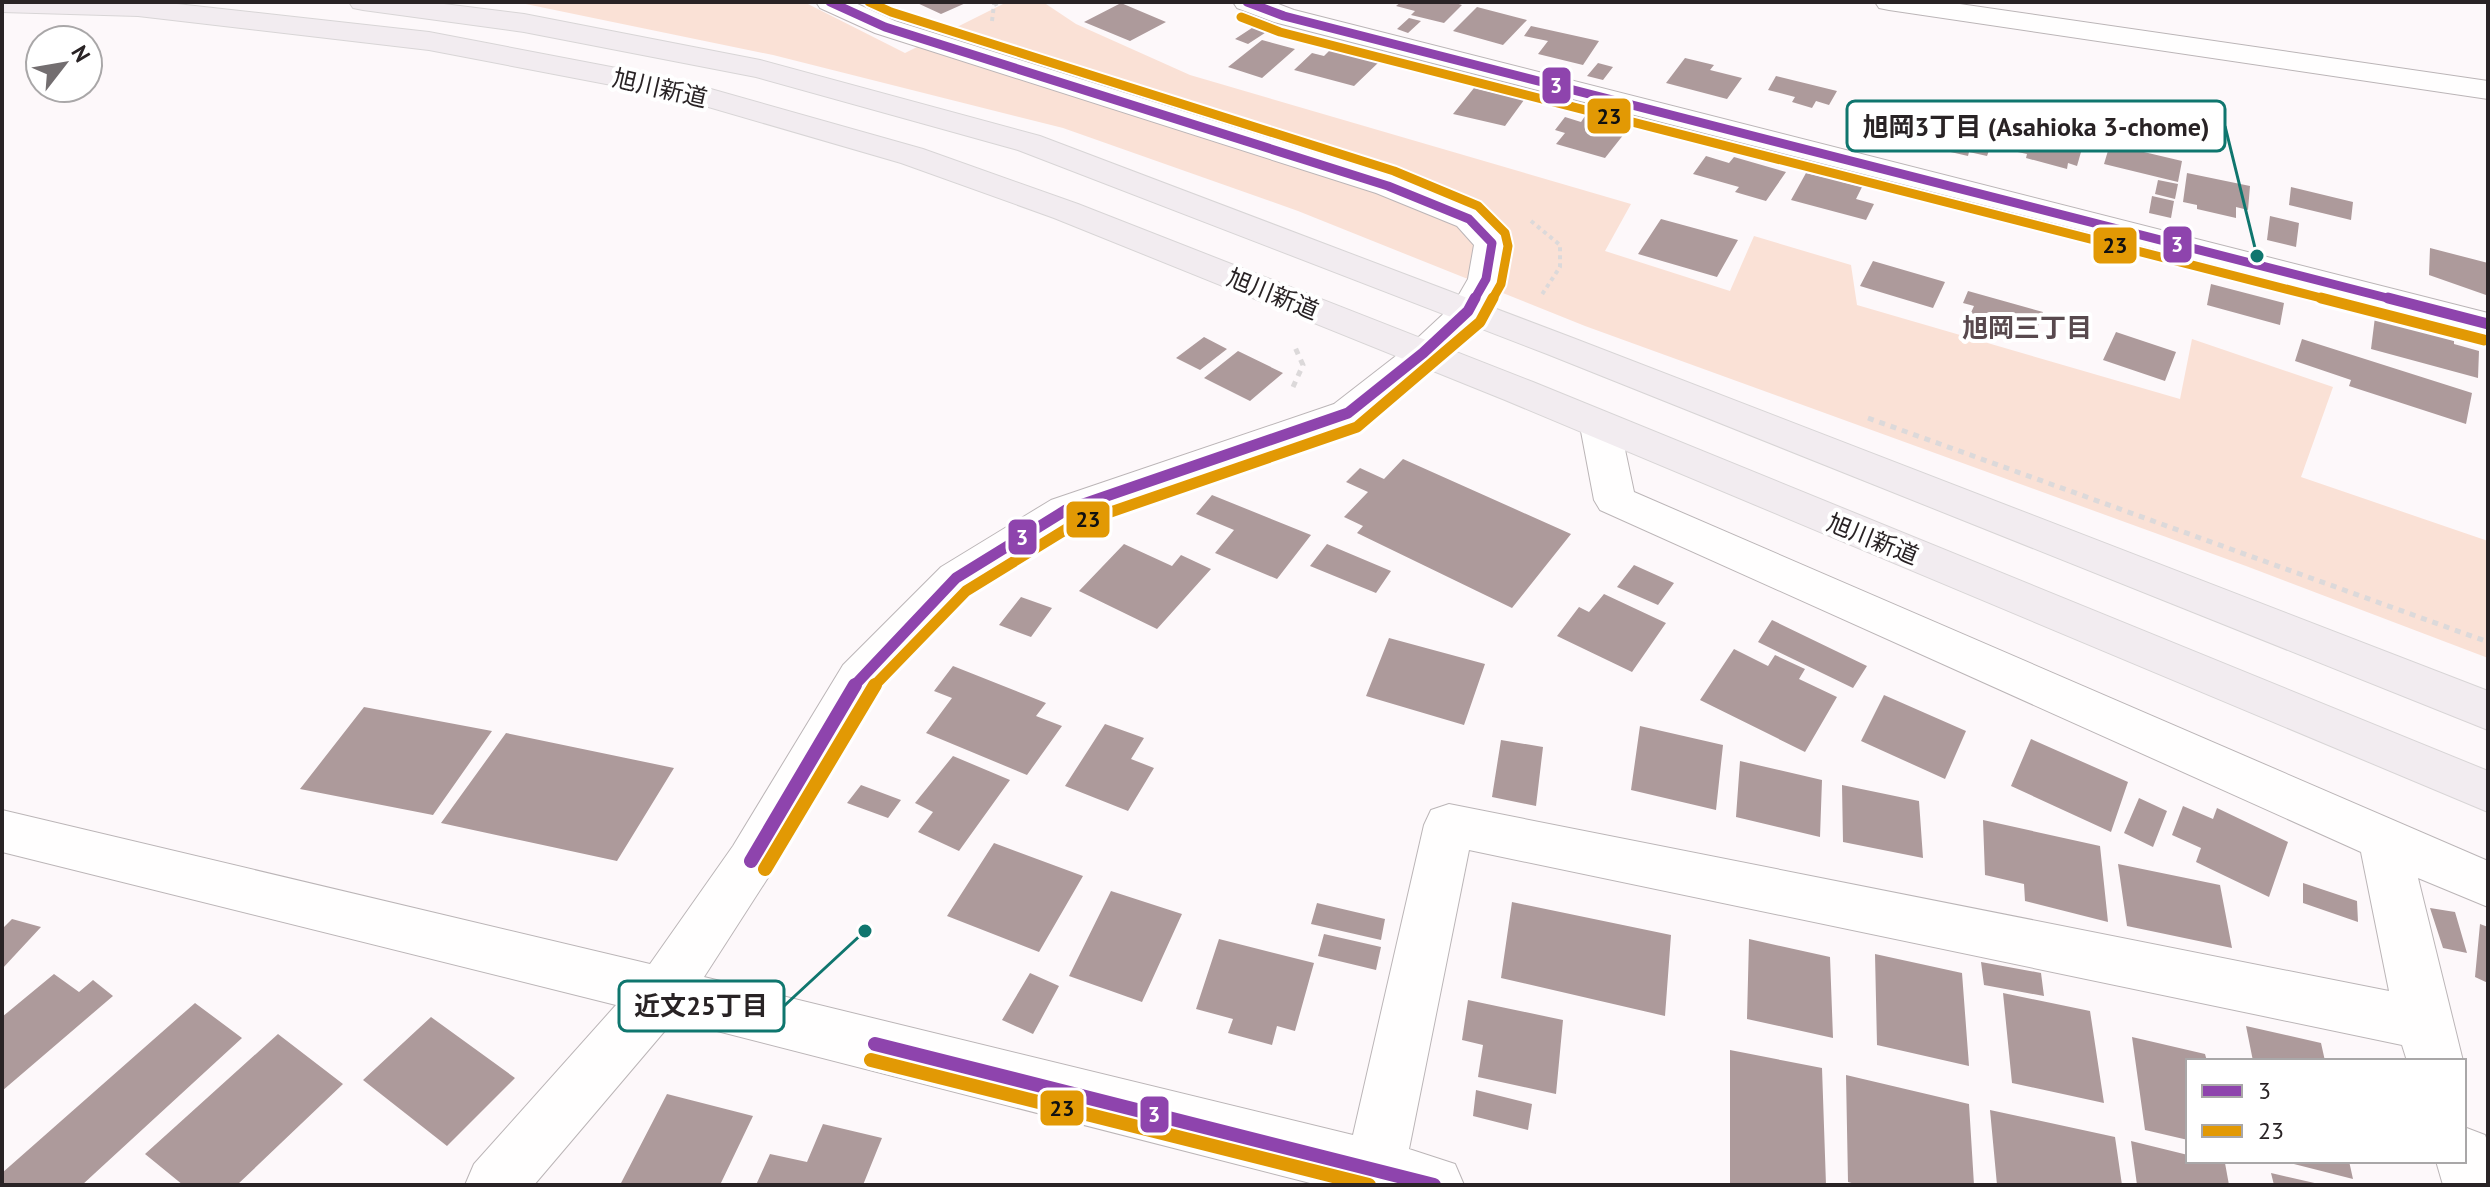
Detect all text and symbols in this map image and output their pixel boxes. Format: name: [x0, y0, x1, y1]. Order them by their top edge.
north arrow: [24, 24, 104, 104]
text: N: [65, 40, 97, 67]
street label: 旭川新道: [610, 62, 710, 114]
line badge: 3: [1541, 66, 1572, 105]
text: 3: [1550, 71, 1562, 99]
line badge: 23: [1586, 97, 1632, 135]
callout: 旭岡3丁目 (Asahioka 3-chome): [1847, 101, 2225, 151]
text: 23: [1597, 102, 1621, 130]
text: 旭岡3丁目 (Asahioka 3-chome): [1863, 110, 2209, 143]
line badge: 3: [2162, 225, 2193, 264]
line badge: 23: [2092, 226, 2138, 265]
text: 3: [2171, 230, 2183, 258]
text: 23: [2103, 231, 2127, 259]
street label: 旭川新道: [1223, 262, 1323, 326]
district label: 旭岡三丁目: [1962, 311, 2092, 344]
line badge: 23: [1065, 500, 1111, 539]
text: 23: [1076, 505, 1100, 533]
street label: 旭川新道: [1823, 507, 1923, 571]
line badge: 3: [1007, 518, 1038, 556]
text: 3: [1016, 523, 1028, 551]
callout: 近文25丁目: [619, 981, 784, 1031]
text: 近文25丁目: [634, 989, 768, 1022]
legend: [2186, 1059, 2466, 1163]
text: 3: [2258, 1075, 2271, 1106]
line badge: 23: [1039, 1089, 1085, 1127]
text: 23: [1050, 1094, 1074, 1122]
line badge: 3: [1139, 1095, 1170, 1134]
text: 3: [1148, 1100, 1160, 1128]
text: 23: [2258, 1115, 2284, 1146]

